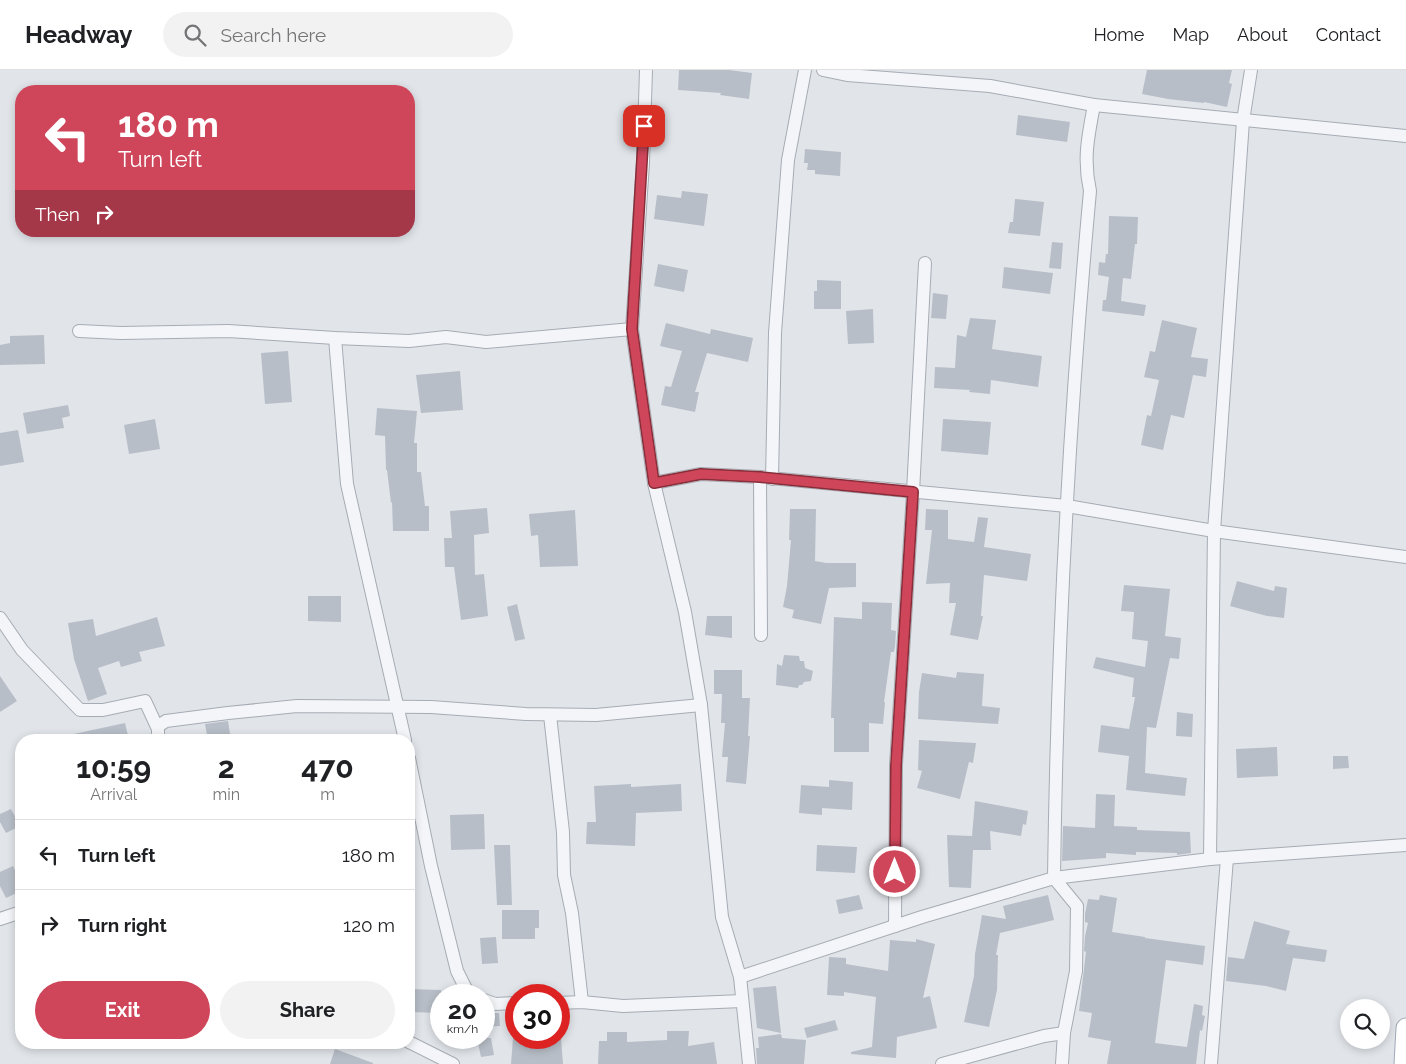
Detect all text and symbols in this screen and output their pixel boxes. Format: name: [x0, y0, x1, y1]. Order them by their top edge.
search box: [163, 12, 513, 57]
text: Headway: [25, 20, 133, 49]
icon: search: [181, 21, 209, 49]
text: Search here: [221, 24, 326, 46]
text: Home: [1093, 24, 1144, 45]
text: Map: [1172, 24, 1209, 45]
text: About: [1237, 24, 1288, 45]
text: Contact: [1316, 24, 1381, 45]
text: 180 m: [118, 104, 219, 145]
icon: left: [35, 105, 100, 170]
pin: [623, 105, 665, 147]
icon: arrive: [630, 112, 658, 140]
text: Turn left: [118, 146, 202, 172]
icon: right: [90, 200, 118, 228]
text: Then: [35, 203, 80, 225]
text: 10:59: [76, 750, 151, 785]
text: 2: [218, 750, 235, 785]
text: 470: [301, 750, 354, 785]
text: Arrival: [90, 785, 137, 804]
text: min: [213, 785, 240, 804]
text: m: [320, 785, 335, 804]
icon: left: [35, 841, 63, 869]
text: Turn left: [78, 844, 155, 866]
text: 180 m: [342, 844, 395, 866]
position arrow: [868, 845, 920, 897]
icon: right: [35, 911, 63, 939]
text: Turn right: [78, 914, 167, 936]
text: 120 m: [343, 914, 395, 936]
button: Exit: [35, 981, 210, 1039]
button: Share: [220, 981, 395, 1039]
speed limit sign: 30: [505, 984, 570, 1049]
text: 20: [448, 995, 477, 1025]
map controls: [1340, 999, 1390, 1049]
button: search: [1340, 999, 1390, 1049]
text: km/h: [447, 1022, 478, 1036]

